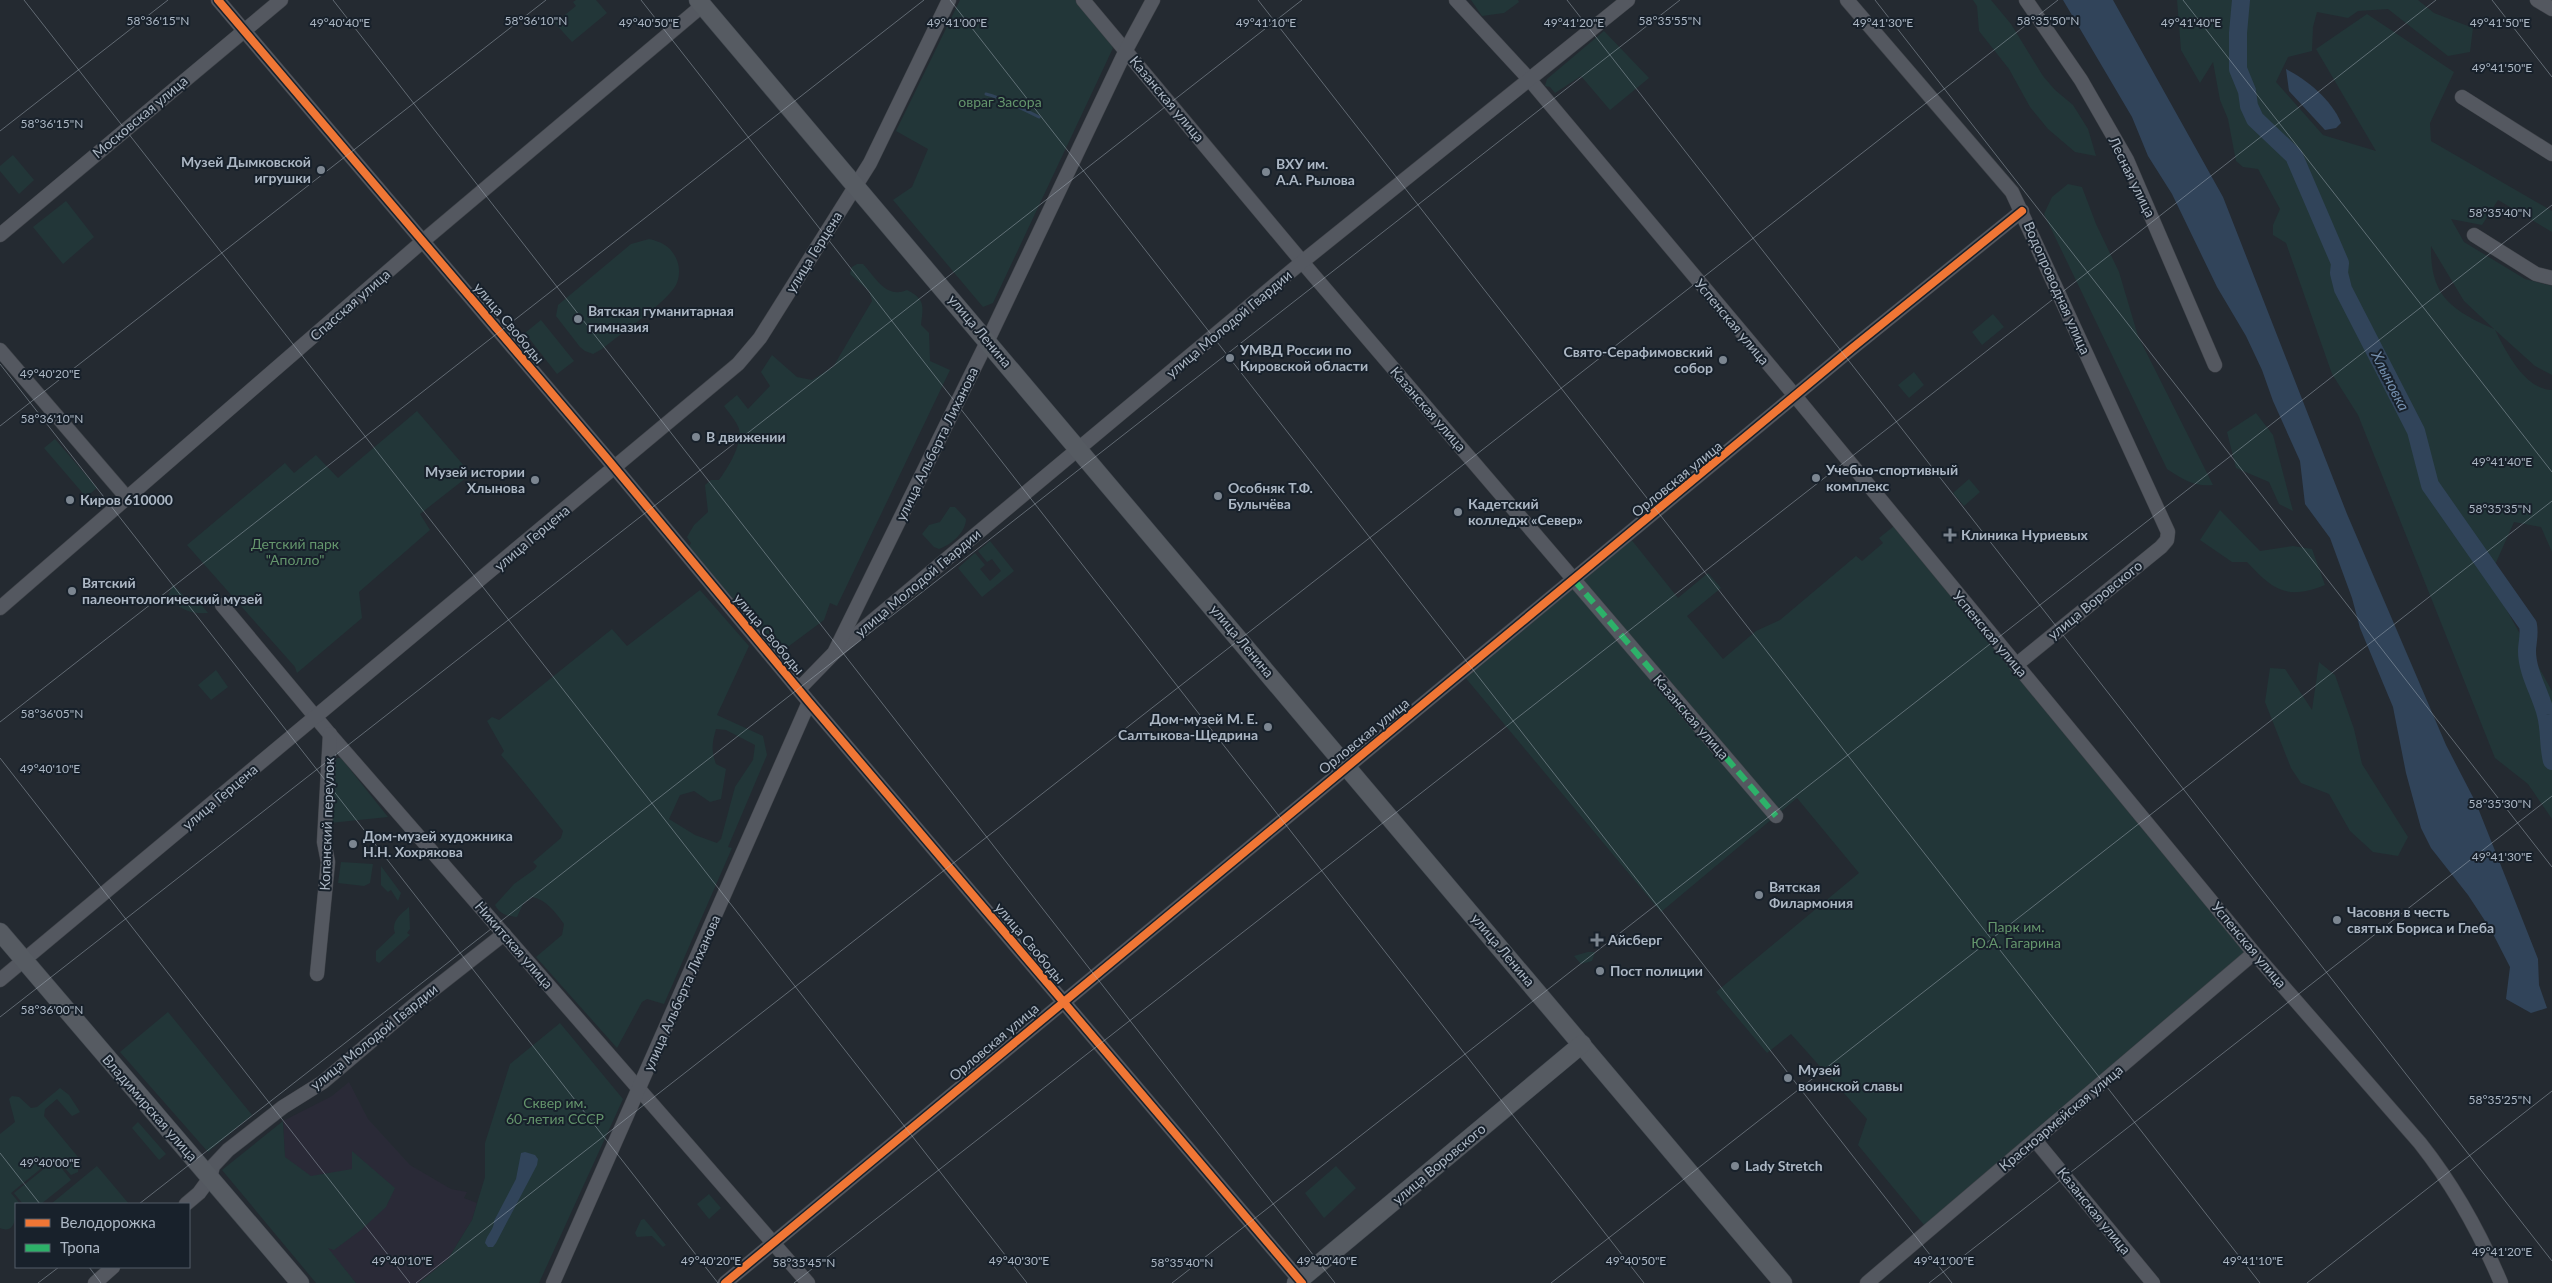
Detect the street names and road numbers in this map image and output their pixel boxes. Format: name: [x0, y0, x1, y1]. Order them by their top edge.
street label: Казанская улица: [1126, 52, 1208, 145]
street label: Московская улица: [89, 72, 191, 161]
street label: Лесная улица: [2105, 133, 2159, 220]
street label: улица Герцена: [782, 208, 845, 296]
street label: Водопроводная улица: [2020, 219, 2094, 357]
street label: Спасская улица: [306, 265, 393, 344]
street label: улица Молодой Гвардии: [1163, 266, 1295, 381]
street label: Успенская улица: [1691, 275, 1773, 368]
street label: улица Свободы: [471, 279, 548, 367]
street label: улица Ленина: [945, 291, 1016, 371]
street label: Казанская улица: [1387, 363, 1470, 455]
street label: улица Альберта Лиханова: [892, 364, 981, 523]
street label: Орловская улица: [1628, 437, 1725, 520]
street label: улица Герцена: [491, 501, 573, 574]
street label: улица Молодой Гвардии: [852, 525, 984, 640]
street label: улица Воровского: [2044, 556, 2145, 643]
street label: Успенская улица: [1949, 587, 2031, 680]
street label: улица Свободы: [731, 590, 808, 678]
street label: улица Ленина: [1207, 601, 1278, 681]
street label: Казанская улица: [1650, 671, 1733, 763]
street label: Орловская улица: [1315, 694, 1412, 777]
street label: Копанский переулок: [316, 756, 337, 891]
street label: улица Герцена: [179, 760, 261, 833]
street label: Никитская улица: [472, 897, 557, 992]
street label: Успенская улица: [2208, 898, 2290, 991]
street label: улица Свободы: [992, 899, 1069, 987]
street label: улица Ленина: [1468, 910, 1539, 990]
street label: улица Альберта Лиханова: [639, 912, 724, 1073]
street label: улица Молодой Гвардии: [307, 980, 441, 1093]
street label: Орловская улица: [946, 999, 1042, 1084]
street label: Владимирская улица: [99, 1051, 201, 1165]
street label: Красноармейская улица: [1995, 1061, 2126, 1174]
street label: улица Воровского: [1389, 1120, 1489, 1208]
street label: Казанская улица: [2054, 1164, 2135, 1258]

